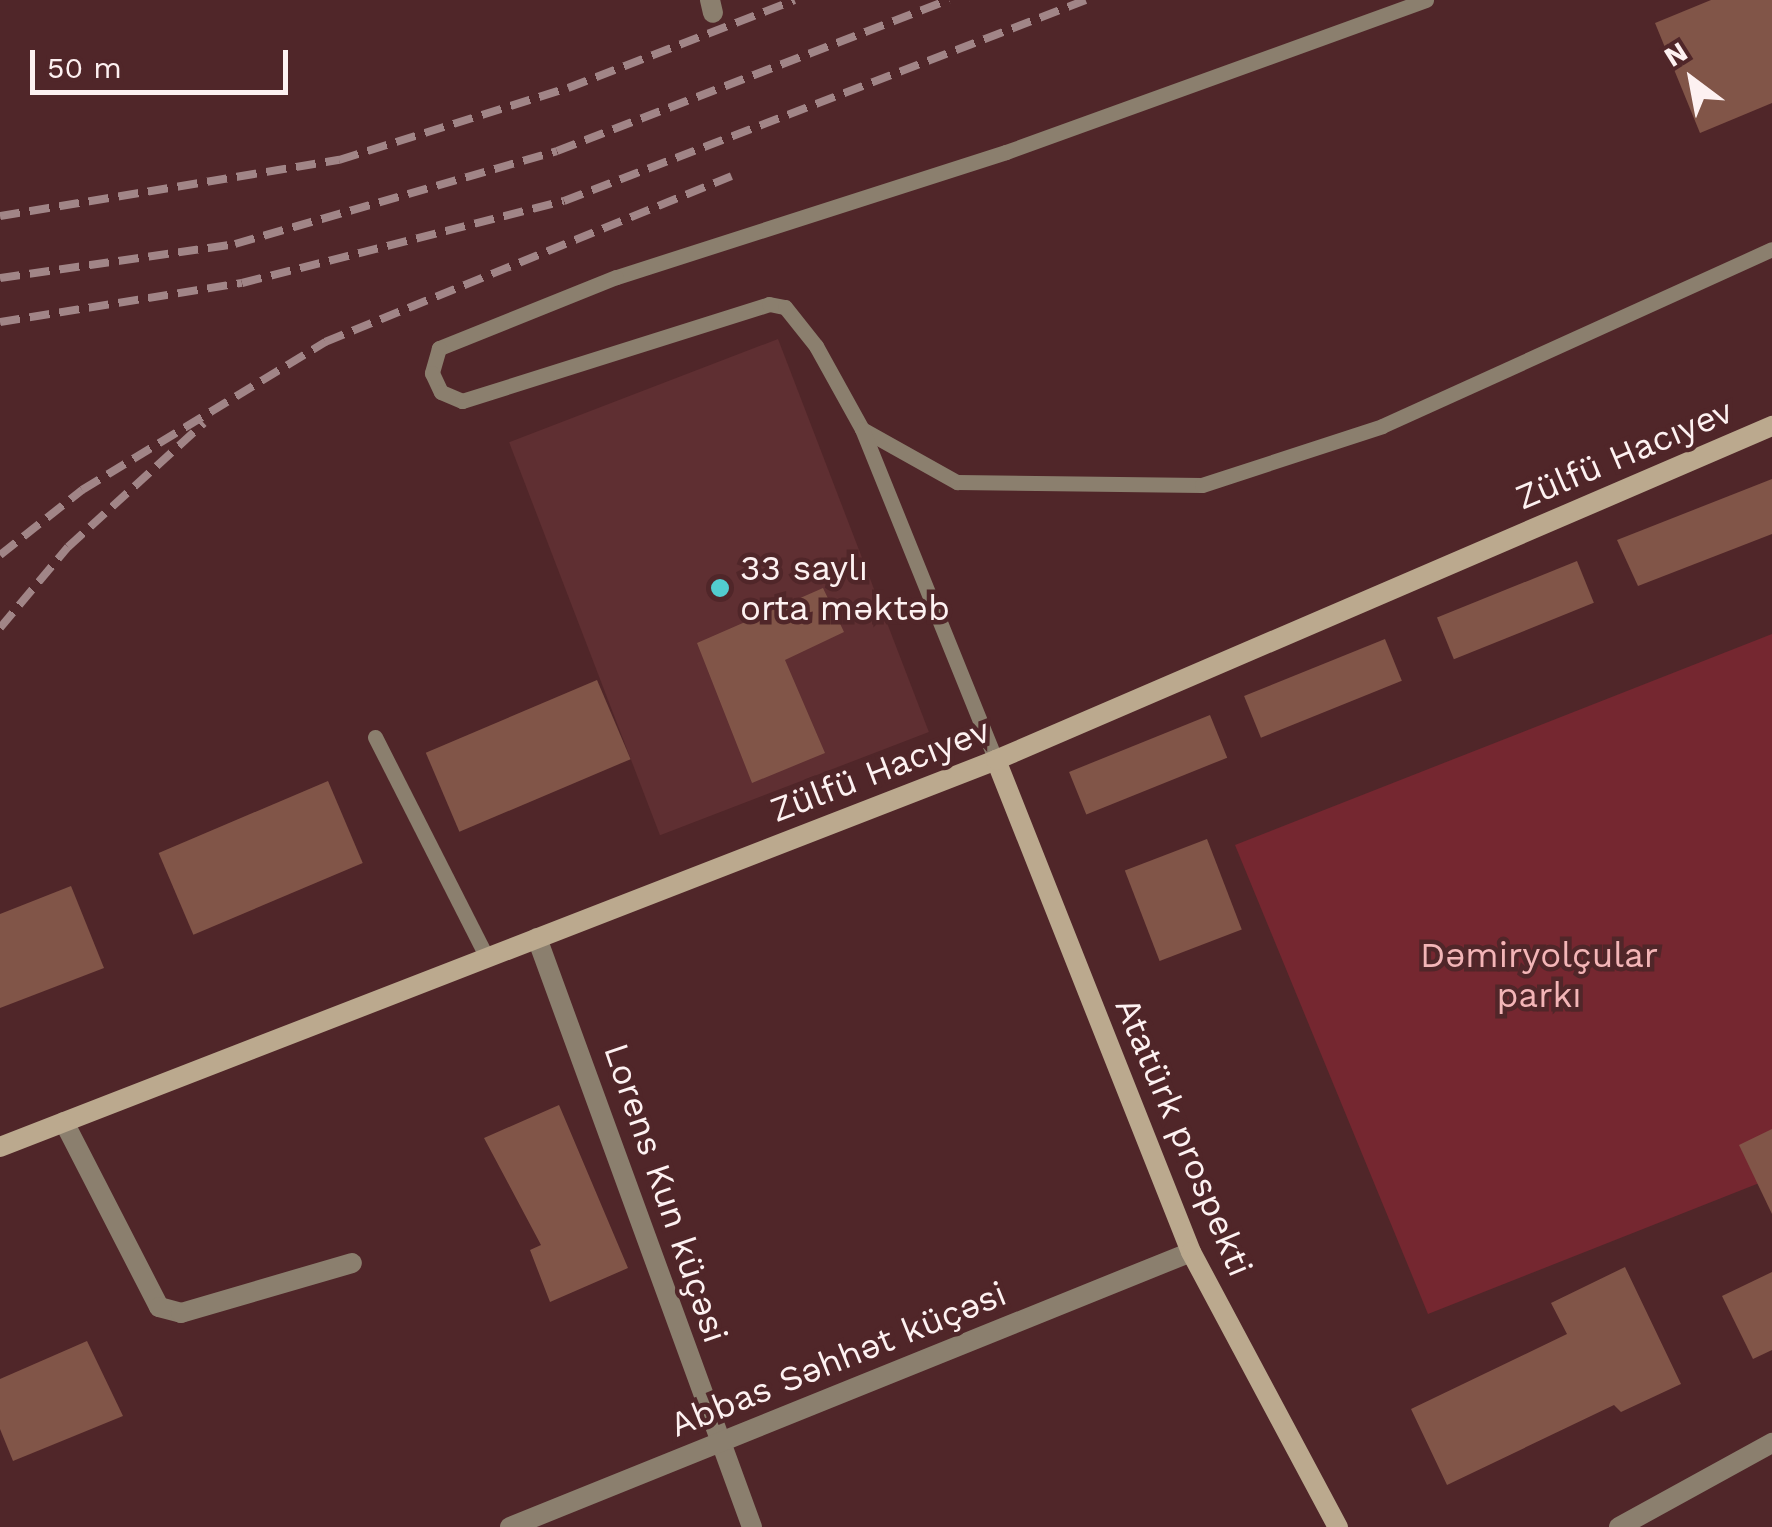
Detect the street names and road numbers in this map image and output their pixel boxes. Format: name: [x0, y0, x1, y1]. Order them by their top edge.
street label: Zülfü Hacıyev: [1509, 390, 1739, 518]
street label: Zülfü Hacıyev: [765, 709, 995, 831]
street label: Atatürk prospekti: [1106, 991, 1262, 1283]
street label: Lorens Kun küçəsi: [595, 1038, 737, 1348]
street label: Abbas Səhhət küçəsi: [664, 1272, 1012, 1446]

